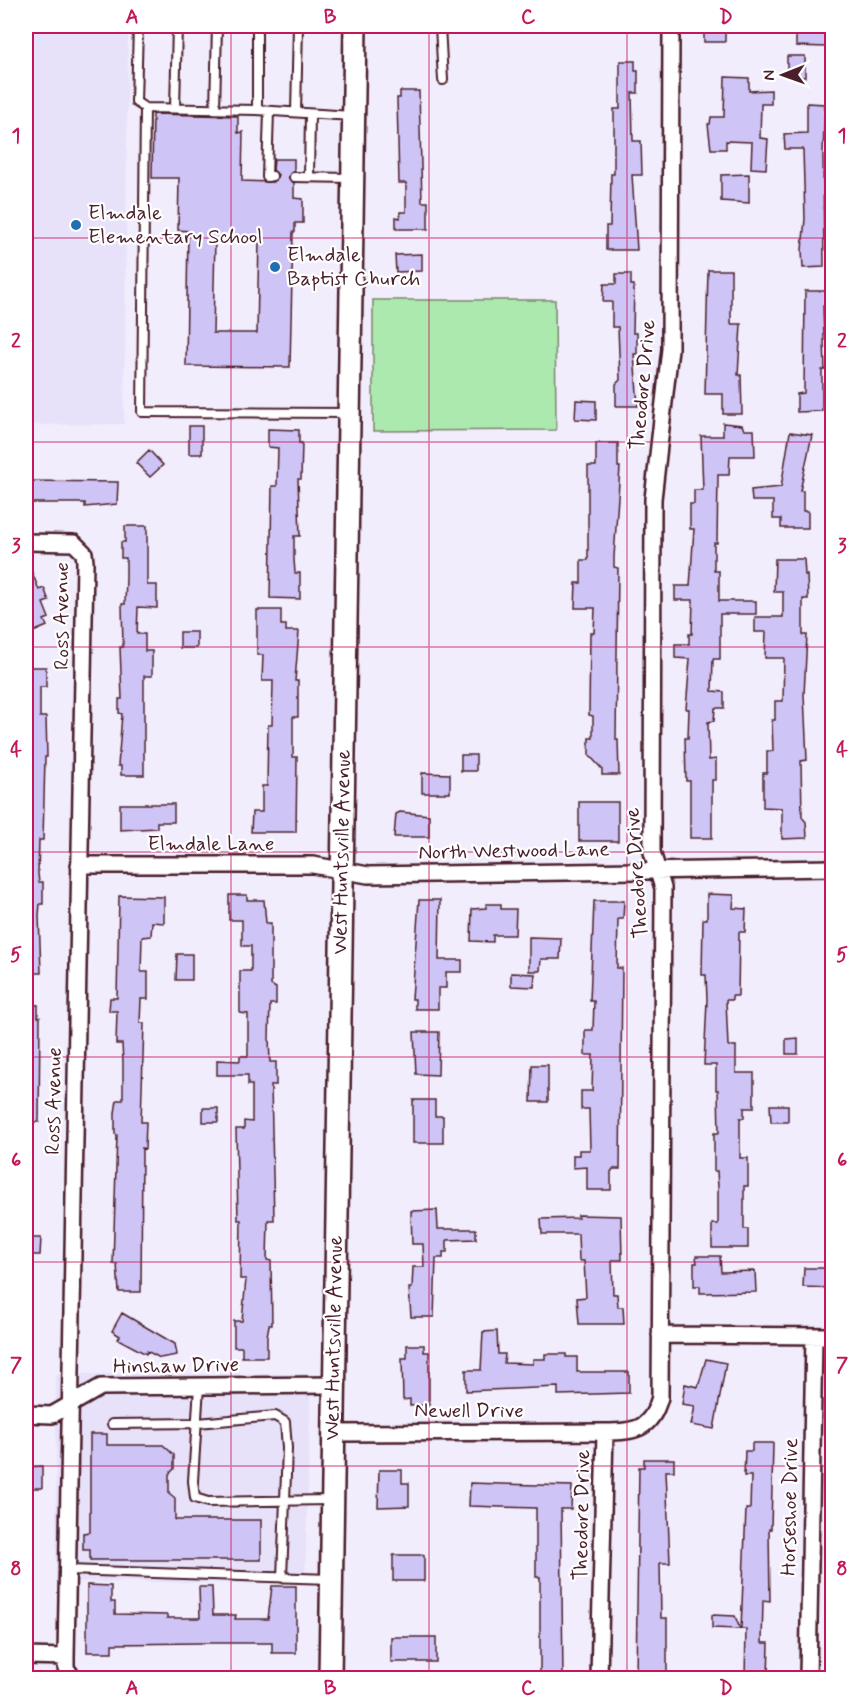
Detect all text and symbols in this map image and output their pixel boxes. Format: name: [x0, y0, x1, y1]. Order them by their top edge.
text: A: [125, 4, 139, 31]
text: B: [324, 4, 337, 31]
text: C: [521, 4, 536, 31]
text: D: [719, 4, 733, 31]
north arrow: [753, 45, 813, 105]
text: N: [759, 70, 780, 81]
text: 1: [12, 123, 20, 150]
text: 1: [838, 123, 846, 150]
place label: Elmdale Elementary School: [88, 199, 263, 251]
marker: Elmdale Elementary School: [69, 218, 83, 232]
place label: Elmdale Baptist Church: [287, 241, 420, 293]
marker: Elmdale Baptist Church: [268, 260, 282, 274]
street label: Theodore Drive: [623, 318, 663, 452]
text: 2: [11, 328, 21, 355]
text: 2: [837, 328, 847, 355]
text: 3: [11, 533, 21, 560]
text: 3: [837, 533, 847, 560]
street label: Ross Avenue: [48, 562, 76, 670]
text: 4: [10, 737, 22, 764]
text: 4: [836, 737, 848, 764]
street label: West Huntsville Avenue: [326, 749, 358, 955]
street label: Theodore Drive: [618, 806, 656, 939]
street label: Elmdale Lane: [147, 830, 275, 858]
street label: North Westwood Lane: [418, 835, 610, 867]
text: 5: [10, 942, 22, 969]
text: 5: [836, 942, 848, 969]
street label: Ross Avenue: [39, 1047, 69, 1155]
text: 6: [11, 1147, 21, 1174]
text: 6: [837, 1147, 847, 1174]
street label: West Huntsville Avenue: [318, 1235, 350, 1441]
street label: Hinshaw Drive: [113, 1351, 239, 1381]
text: 7: [10, 1352, 22, 1379]
text: 7: [836, 1352, 848, 1379]
street label: Newell Drive: [414, 1397, 524, 1425]
street label: Horseshoe Drive: [775, 1438, 805, 1576]
street label: Theodore Drive: [567, 1449, 597, 1581]
text: 8: [10, 1556, 22, 1583]
text: 8: [836, 1556, 848, 1583]
text: A: [125, 1675, 139, 1702]
text: B: [324, 1675, 337, 1702]
text: C: [521, 1675, 536, 1702]
text: D: [719, 1675, 733, 1702]

